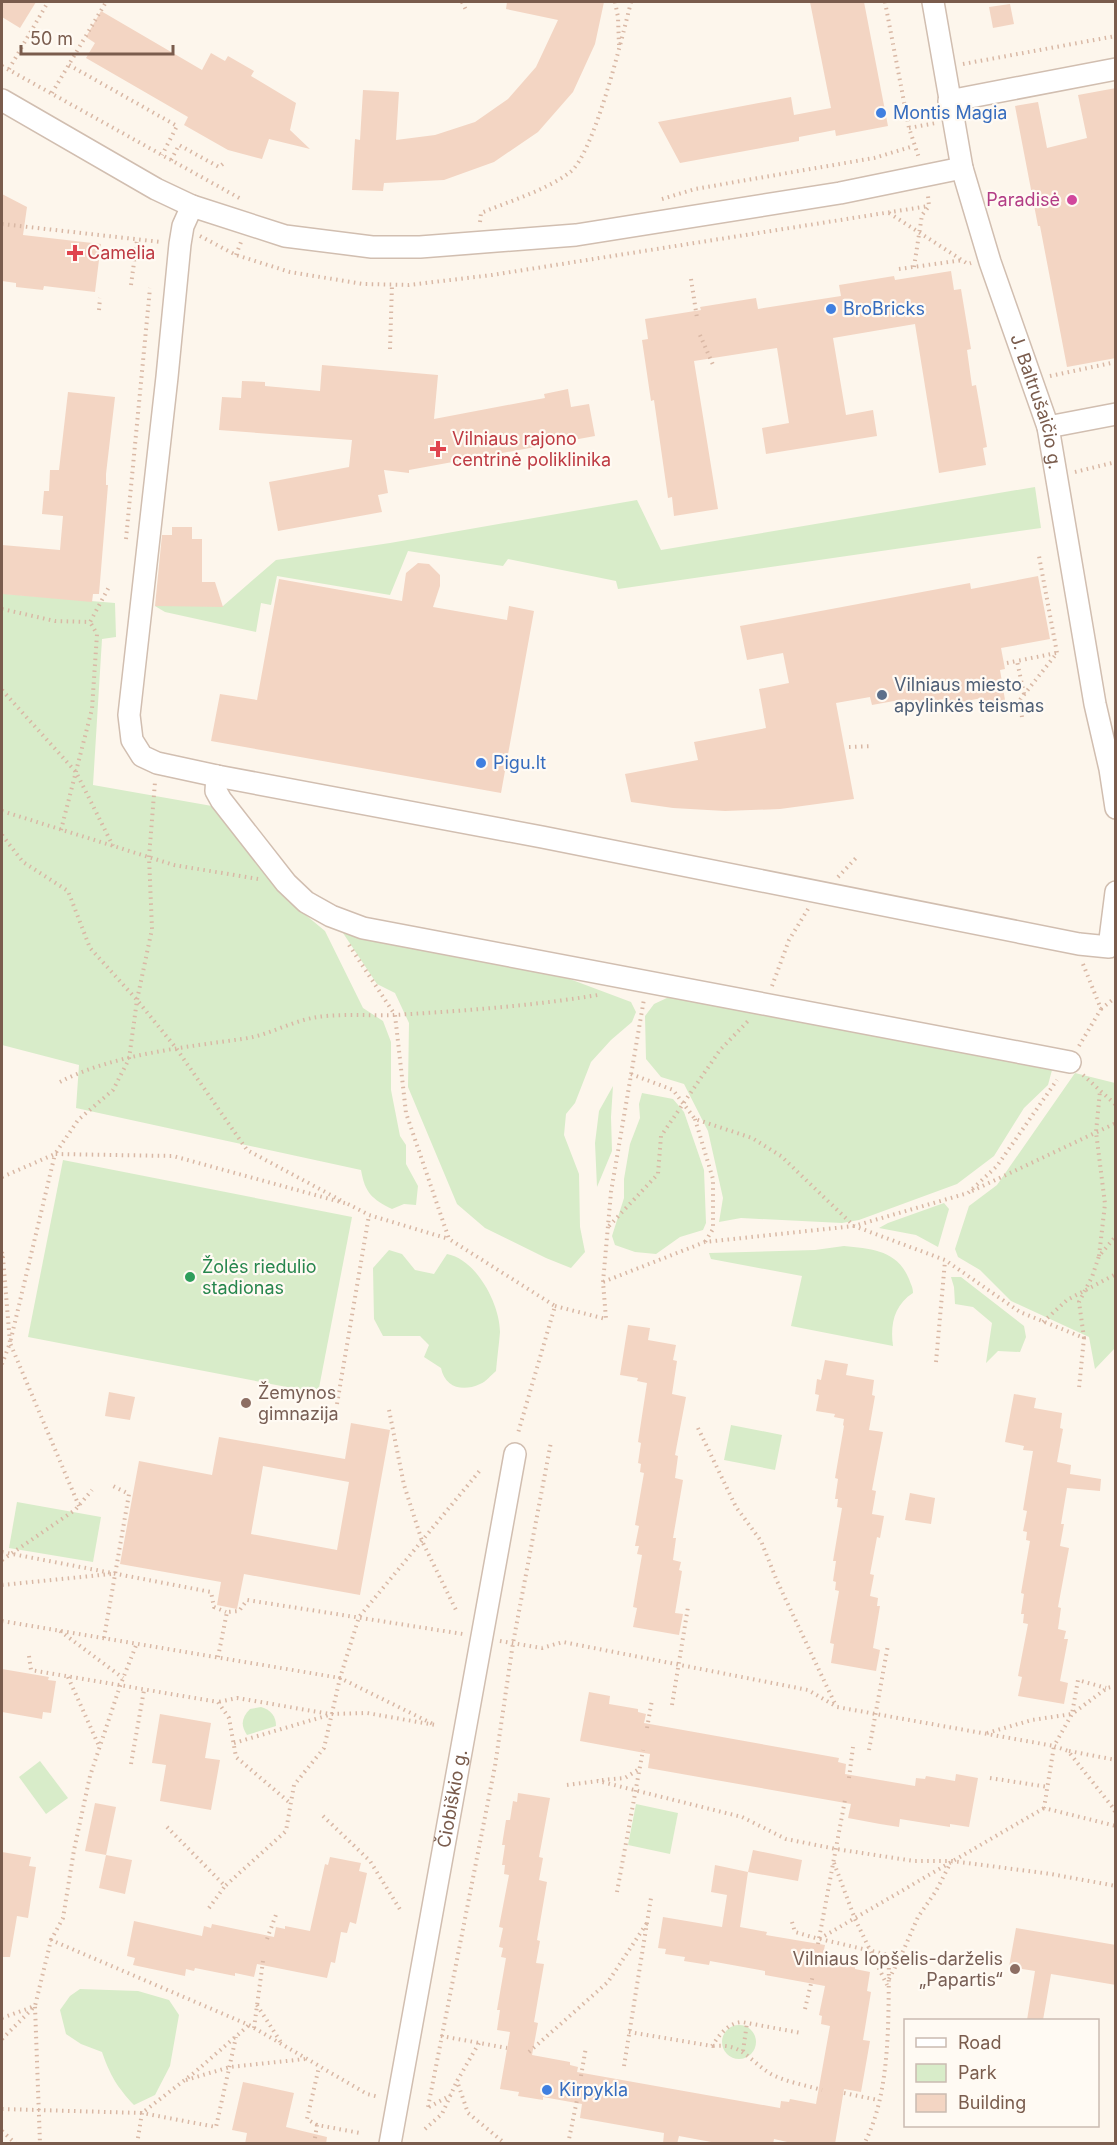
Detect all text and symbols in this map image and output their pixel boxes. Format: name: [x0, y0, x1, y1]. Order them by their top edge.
scale bar: [21, 18, 172, 56]
text: 50 m: [30, 28, 73, 49]
place label: Montis Magia: [893, 102, 1007, 123]
marker: Montis Magia: [874, 106, 888, 120]
place label: Paradisė: [986, 189, 1060, 210]
marker: Paradisė: [1065, 193, 1079, 207]
place label: Camelia: [87, 242, 155, 263]
marker: Camelia: [68, 246, 82, 260]
place label: BroBricks: [843, 298, 925, 319]
marker: BroBricks: [824, 302, 838, 316]
street label: J. Baltrušaičio g.: [1006, 331, 1066, 471]
place label: Vilniaus rajono centrinė poliklinika: [452, 428, 611, 470]
marker: Vilniaus rajono centrinė poliklinika: [429, 440, 447, 458]
place label: Vilniaus miesto apylinkės teismas: [894, 674, 1044, 716]
marker: Vilniaus miesto apylinkės teismas: [875, 688, 889, 702]
place label: Pigu.lt: [493, 752, 546, 773]
marker: Pigu.lt: [474, 756, 488, 770]
place label: Žolės riedulio stadionas: [202, 1255, 317, 1298]
marker: Žolės riedulio stadionas: [183, 1270, 197, 1284]
place label: Žemynos gimnazija: [258, 1381, 339, 1424]
marker: Žemynos gimnazija: [239, 1396, 253, 1410]
street label: Čiobiškio g.: [432, 1748, 471, 1849]
place label: Vilniaus lopšelis-darželis „Papartis“: [793, 1948, 1003, 1990]
marker: Vilniaus lopšelis-darželis „Papartis“: [1008, 1962, 1022, 1976]
legend: [904, 2019, 1099, 2127]
text: Road: [958, 2032, 1001, 2053]
text: Park: [958, 2062, 997, 2083]
place label: Kirpykla: [559, 2079, 628, 2100]
marker: Kirpykla: [540, 2083, 554, 2097]
text: Building: [958, 2092, 1026, 2113]

